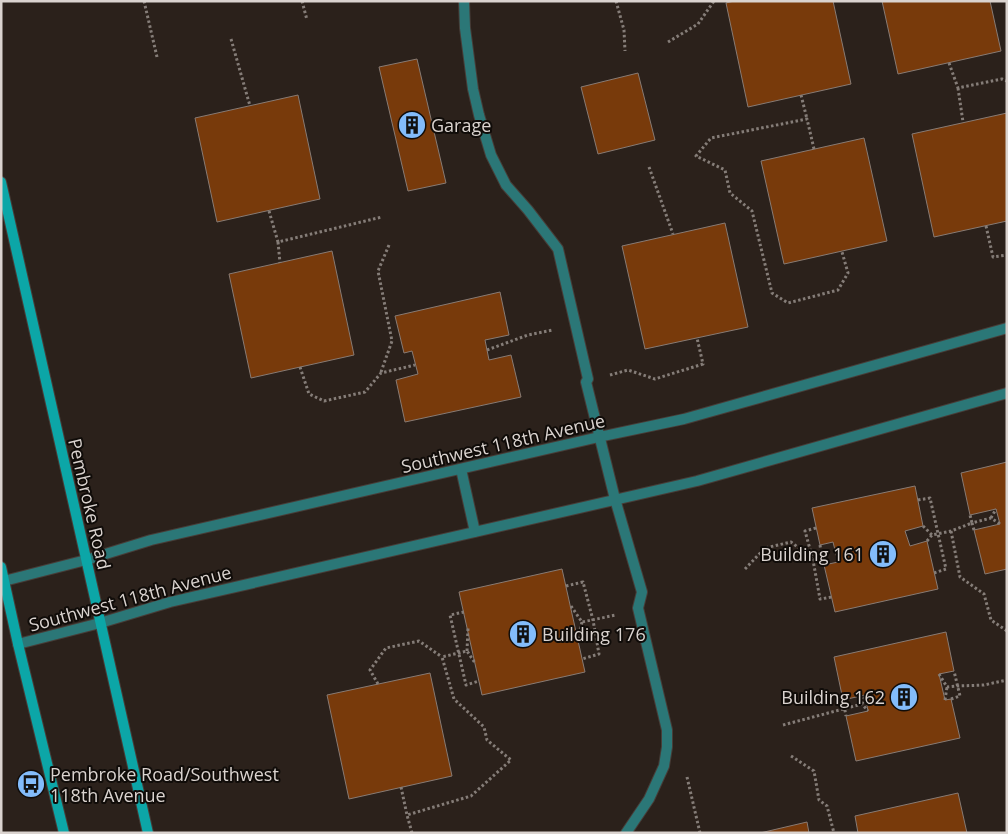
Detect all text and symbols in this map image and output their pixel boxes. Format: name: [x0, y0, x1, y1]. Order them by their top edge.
building icon: Garage: [397, 110, 427, 140]
place label: Garage: [431, 113, 491, 137]
street label: Southwest 118th Avenue: [399, 408, 607, 478]
street label: Pembroke Road: [63, 436, 117, 572]
building icon: Building 161: [868, 539, 898, 569]
place label: Building 161: [760, 542, 864, 566]
street label: Southwest 118th Avenue: [26, 559, 234, 637]
building icon: Building 176: [508, 619, 538, 649]
place label: Building 176: [542, 622, 646, 646]
building icon: Building 162: [889, 682, 919, 712]
place label: Building 162: [781, 685, 885, 709]
place label: Pembroke Road/Southwest 118th Avenue: [50, 762, 279, 807]
bus stop icon: Pembroke Road/Southwest 118th Avenue: [16, 769, 46, 799]

